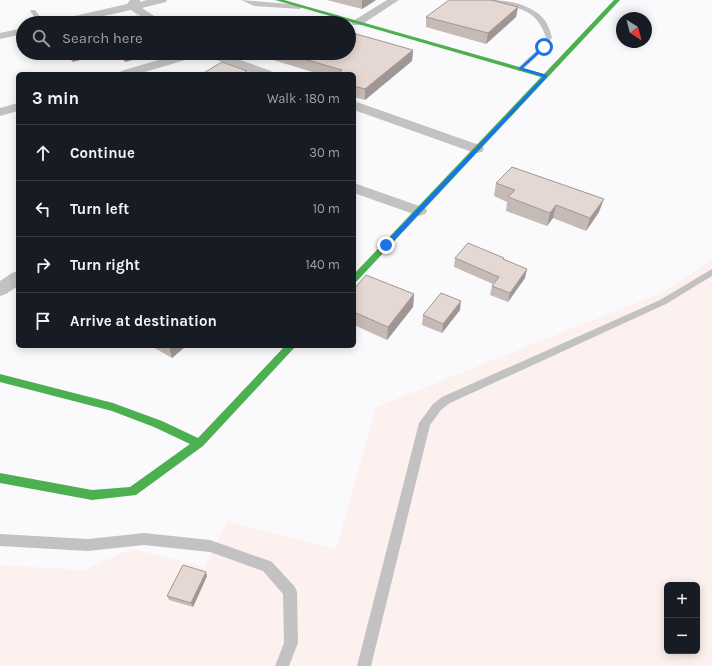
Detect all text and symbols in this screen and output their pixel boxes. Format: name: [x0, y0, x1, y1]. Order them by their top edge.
north arrow: [616, 12, 652, 48]
search box: [16, 16, 356, 60]
icon: search: [30, 27, 52, 49]
text: Search here: [62, 29, 143, 47]
route start: [535, 38, 553, 56]
text: 3 min: [32, 88, 79, 108]
text: Walk · 180 m: [267, 91, 340, 106]
icon: ahead: [32, 142, 54, 164]
text: Continue: [70, 144, 135, 162]
text: 30 m: [309, 145, 340, 160]
icon: left: [32, 198, 54, 220]
text: Turn left: [70, 200, 129, 218]
text: 10 m: [313, 201, 340, 216]
route end: [377, 236, 395, 254]
icon: right: [32, 254, 54, 276]
text: Turn right: [70, 256, 140, 274]
text: 140 m: [305, 257, 340, 272]
icon: arrive: [32, 310, 54, 332]
text: Arrive at destination: [70, 312, 217, 330]
map controls: [664, 582, 700, 654]
button: +: [664, 582, 700, 618]
button: −: [664, 618, 700, 654]

